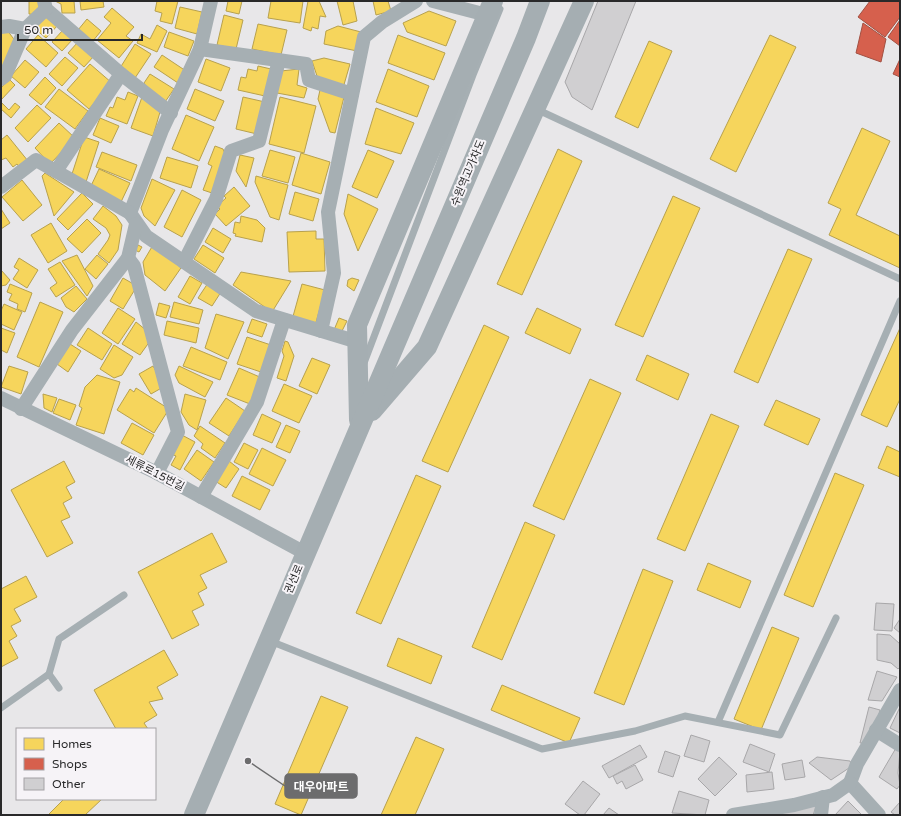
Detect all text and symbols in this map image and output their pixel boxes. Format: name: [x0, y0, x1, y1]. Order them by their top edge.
scale bar: [18, 16, 142, 42]
text: 50 m: [24, 23, 53, 37]
street label: 수원역고가차도: [448, 138, 488, 208]
street label: 세류로15번길: [123, 453, 187, 493]
street label: 권선로: [282, 562, 306, 596]
legend: [16, 728, 156, 800]
text: Homes: [52, 737, 92, 751]
text: Shops: [52, 757, 87, 771]
callout: 대우아파트: [285, 774, 357, 798]
text: Other: [52, 777, 85, 791]
text: 대우아파트: [293, 780, 349, 794]

